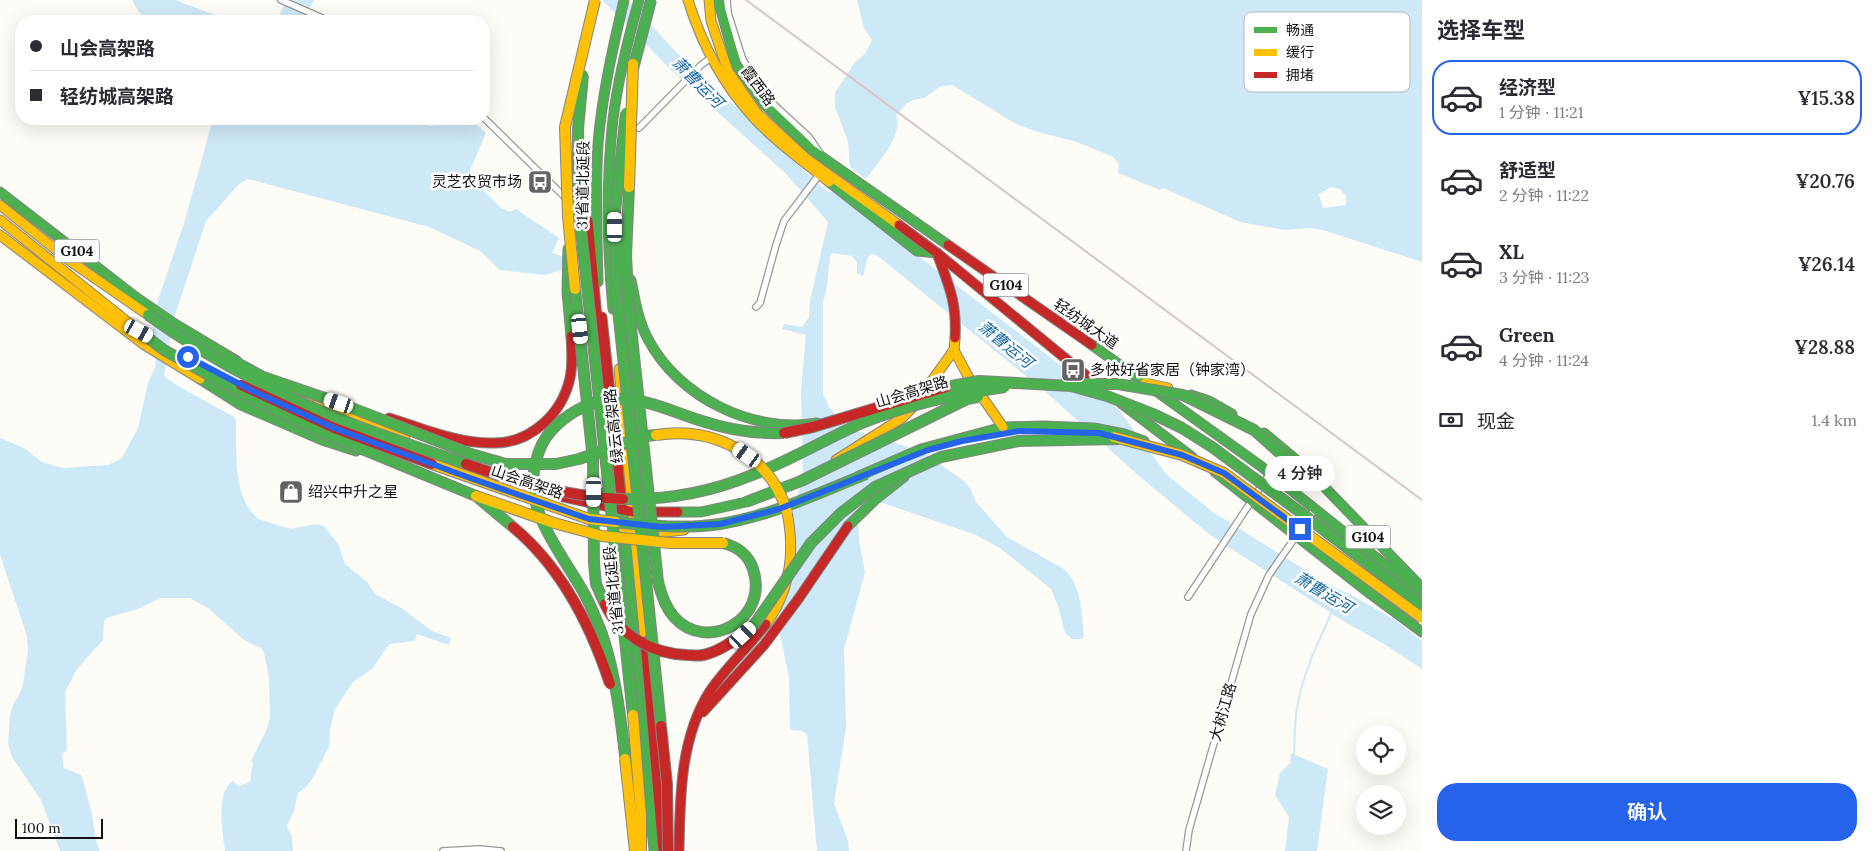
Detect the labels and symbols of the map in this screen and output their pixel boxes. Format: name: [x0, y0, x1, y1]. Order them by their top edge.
legend: [1244, 12, 1410, 92]
text: 畅通: [1286, 21, 1314, 39]
text: 缓行: [1286, 43, 1314, 61]
water label: 萧曹运河: [668, 52, 730, 114]
street label: 霞西路: [737, 62, 780, 109]
text: 拥堵: [1286, 66, 1314, 84]
street label: 31省道北延段: [572, 140, 593, 230]
bus stop icon: 灵芝农贸市场: [527, 169, 553, 195]
place label: 灵芝农贸市场: [432, 172, 522, 191]
car: [607, 212, 622, 242]
road number: G104: [54, 240, 100, 262]
road number: G104: [984, 274, 1028, 296]
street label: 轻纺城大道: [1050, 294, 1122, 353]
car: [570, 313, 589, 345]
water label: 萧曹运河: [975, 316, 1039, 374]
car: [122, 317, 155, 345]
route start: [177, 346, 199, 368]
bus stop icon: 多快好省家居（钟家湾）: [1060, 357, 1086, 383]
place label: 多快好省家居（钟家湾）: [1090, 360, 1255, 379]
street label: 山会高架路: [873, 371, 951, 412]
street label: 绿云高架路: [600, 388, 627, 464]
car: [322, 391, 355, 415]
car: [730, 440, 763, 470]
callout: 4 分钟: [1265, 456, 1335, 492]
street label: 山会高架路: [489, 460, 566, 503]
car: [586, 477, 601, 507]
shop icon: 绍兴中升之星: [278, 479, 304, 505]
place label: 绍兴中升之星: [308, 482, 398, 501]
route end: [1289, 518, 1311, 540]
road number: G104: [1346, 526, 1390, 548]
street label: 31省道北延段: [599, 545, 628, 635]
water label: 萧曹运河: [1291, 567, 1359, 619]
car: [726, 619, 759, 651]
street label: 大树江路: [1205, 680, 1240, 743]
scale bar: [15, 816, 102, 839]

